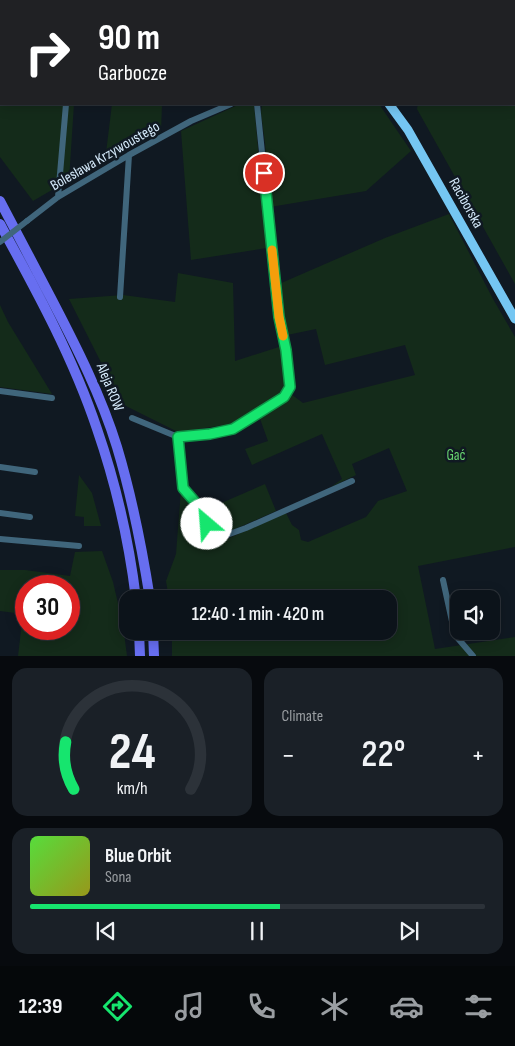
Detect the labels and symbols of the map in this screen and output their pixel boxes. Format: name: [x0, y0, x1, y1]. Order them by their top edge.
street label: Bolesława Krzywoustego: [47, 117, 163, 195]
pin: [243, 152, 285, 194]
street label: Raciborska: [444, 174, 488, 232]
street label: Aleja ROW: [91, 359, 128, 414]
park label: Gać: [446, 446, 466, 465]
position arrow: [180, 497, 232, 549]
speed limit sign: 30: [15, 575, 80, 640]

